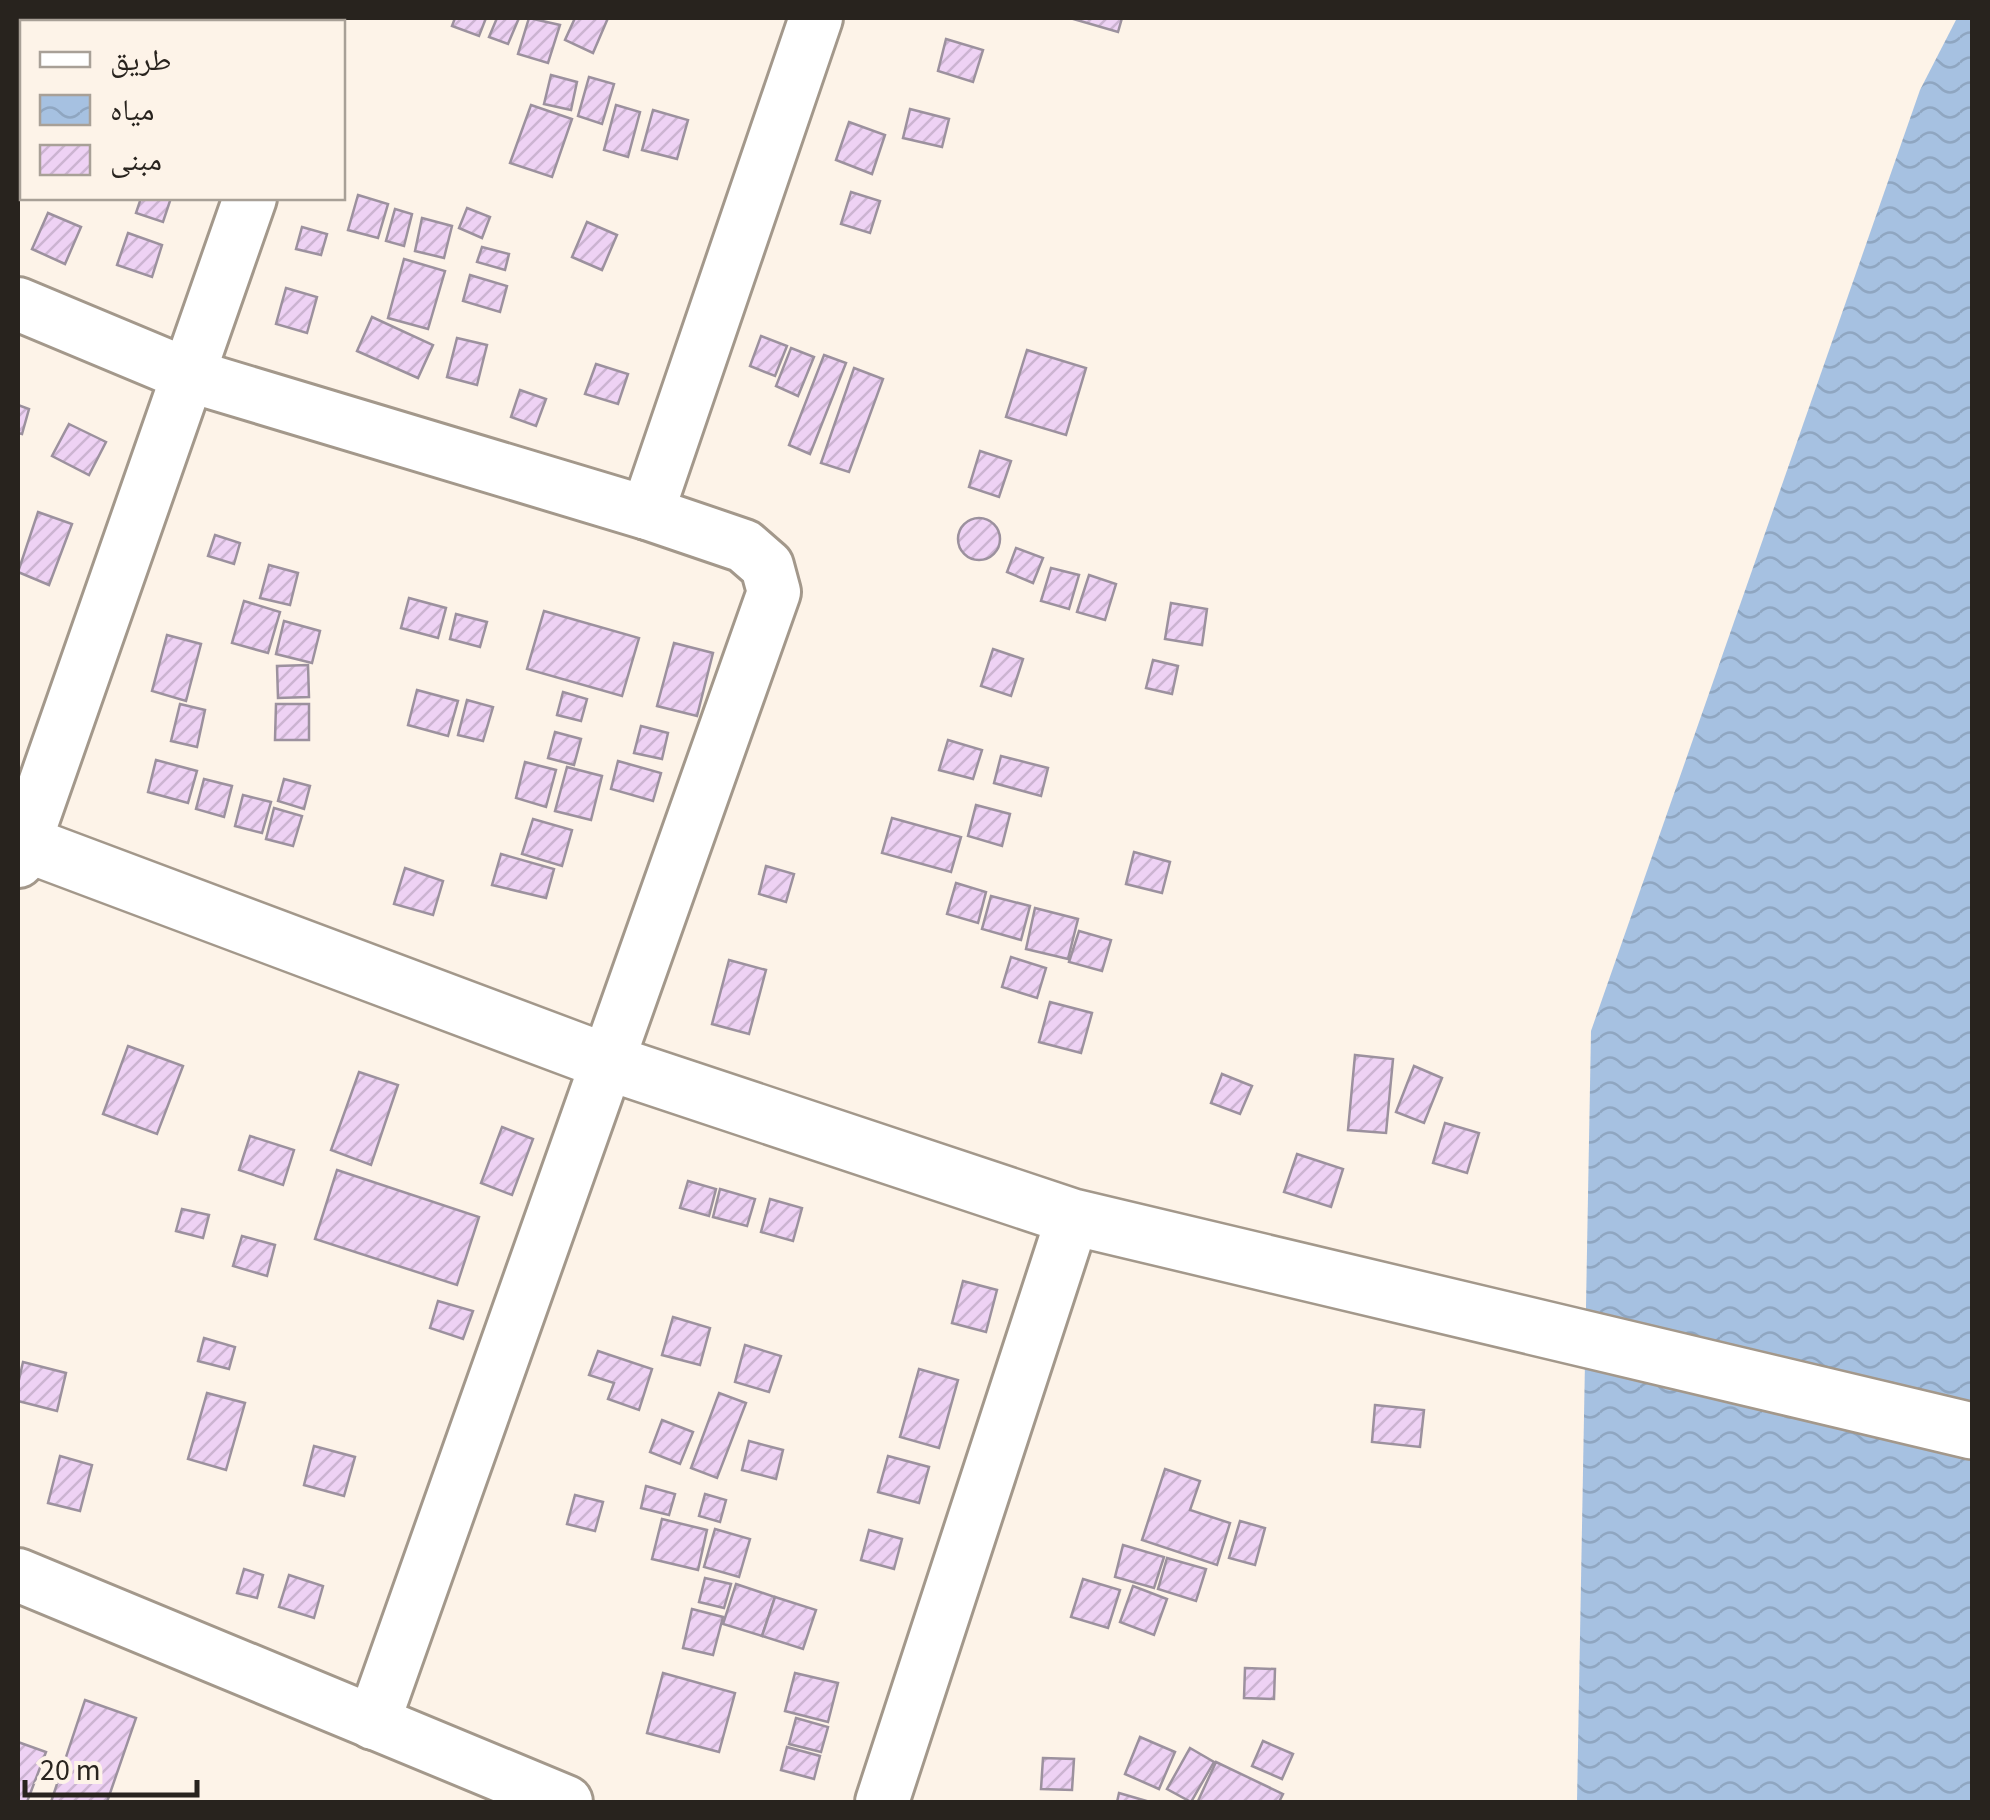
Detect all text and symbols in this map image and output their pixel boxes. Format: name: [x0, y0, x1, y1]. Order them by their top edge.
legend: [20, 20, 345, 200]
text: طريق: [110, 39, 171, 82]
text: مياه: [110, 89, 154, 132]
text: مبنى: [110, 139, 162, 182]
scale bar: [25, 1735, 198, 1797]
text: 20 m: [40, 1749, 101, 1792]

